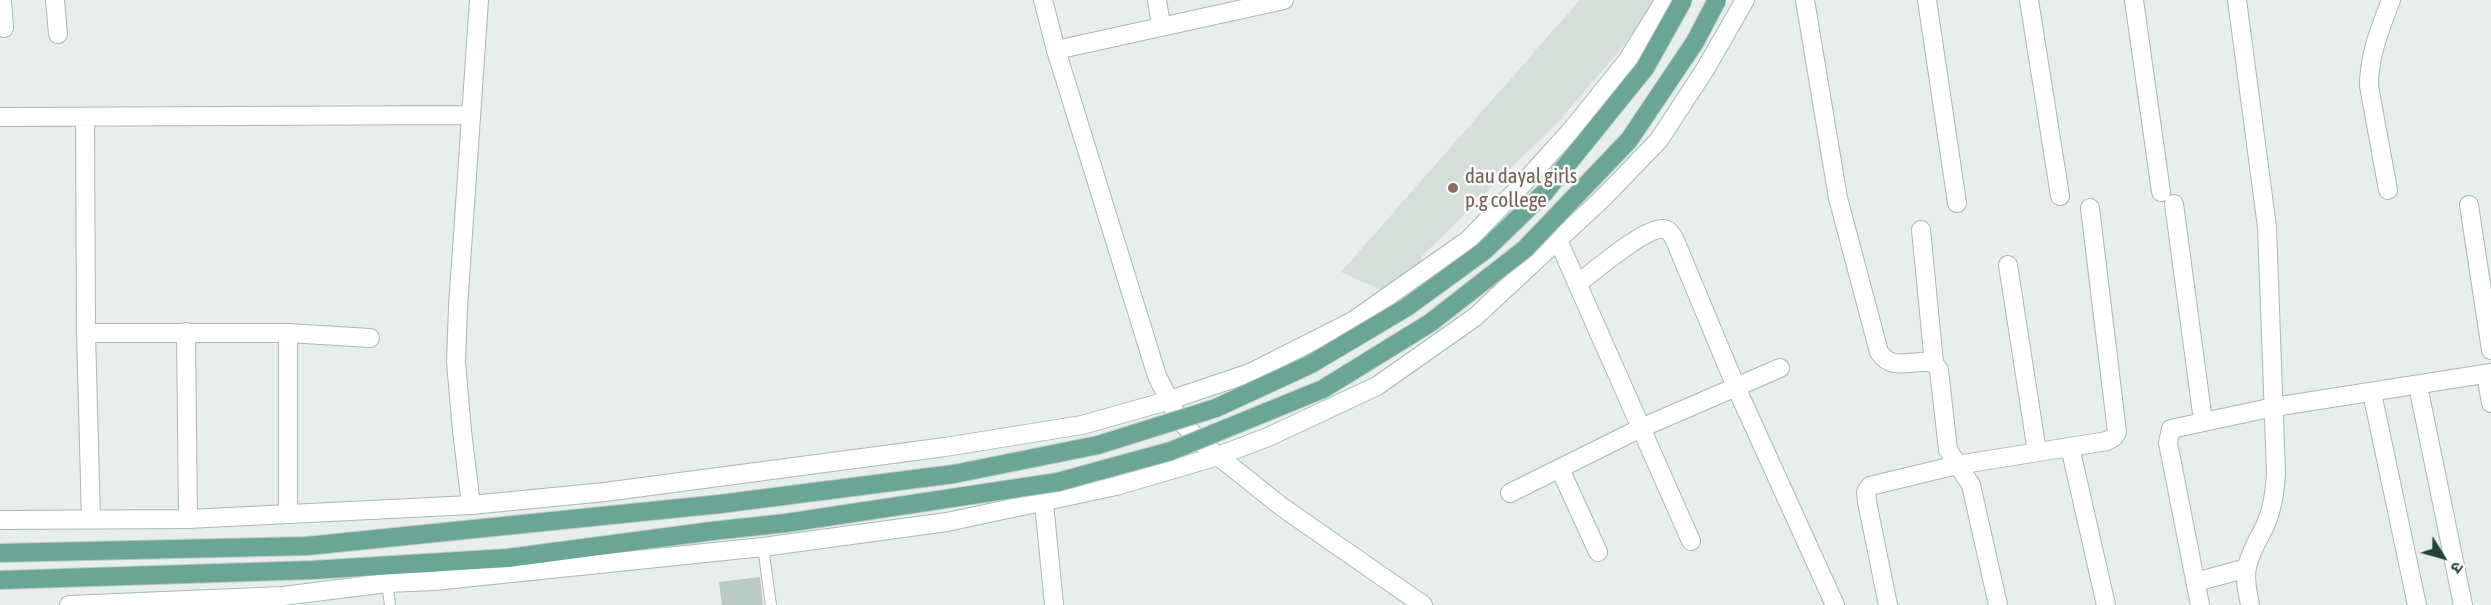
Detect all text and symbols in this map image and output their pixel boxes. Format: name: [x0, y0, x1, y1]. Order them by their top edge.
place label: dau dayal girls p.g college: [1465, 163, 1577, 213]
marker: dau dayal girls p.g college: [1446, 181, 1460, 195]
north arrow: [2413, 527, 2473, 587]
text: उ: [2447, 559, 2467, 577]

